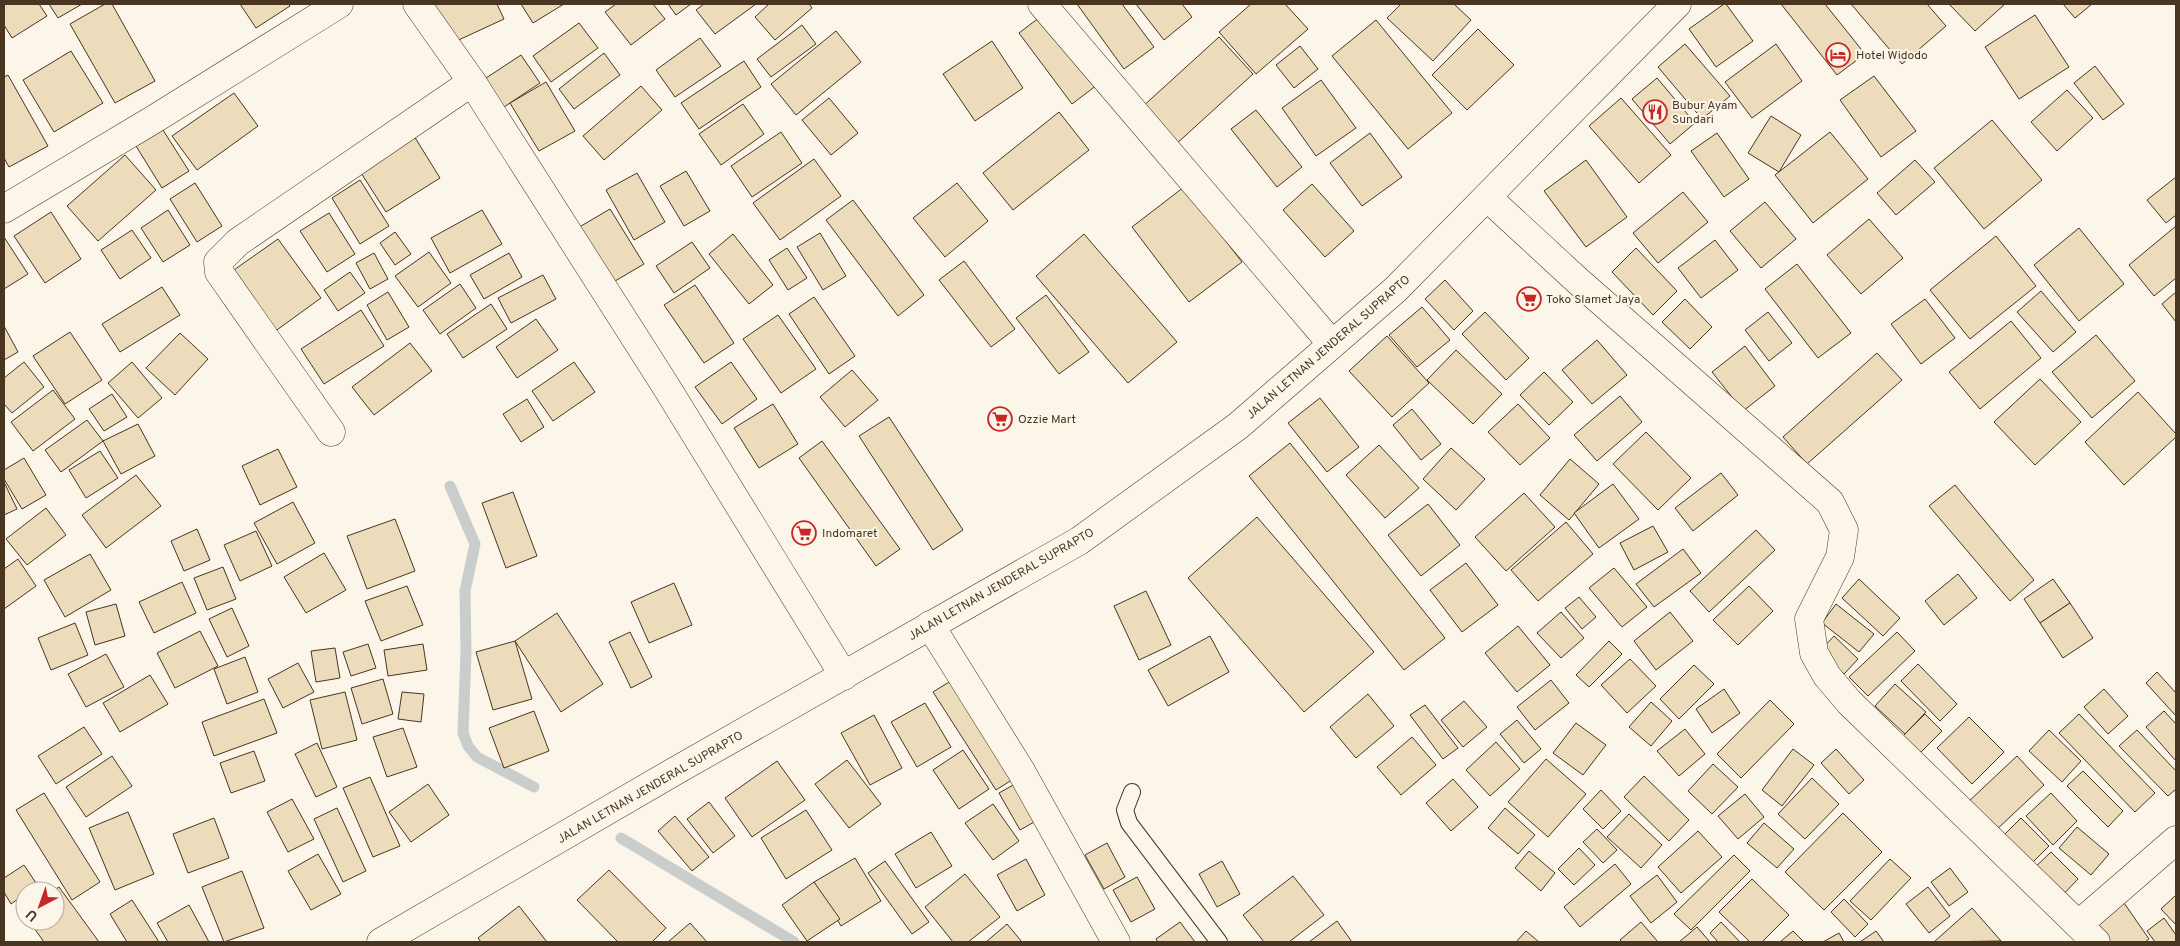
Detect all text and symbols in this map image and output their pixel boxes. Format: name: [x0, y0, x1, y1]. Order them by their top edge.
hotel icon: Hotel Widodo: [1825, 42, 1851, 68]
place label: Hotel Widodo: [1856, 48, 1928, 64]
place label: Bubur Ayam Sundari: [1672, 98, 1738, 128]
restaurant icon: Bubur Ayam Sundari: [1642, 99, 1668, 125]
street label: JALAN LETNAN JENDERAL SUPRAPTO: [1243, 272, 1414, 423]
supermarket icon: Toko Slamet Jaya: [1516, 286, 1542, 312]
place label: Toko Slamet Jaya: [1546, 292, 1640, 308]
supermarket icon: Ozzie Mart: [987, 406, 1013, 432]
place label: Ozzie Mart: [1018, 412, 1076, 428]
supermarket icon: Indomaret: [791, 520, 817, 546]
street label: JALAN LETNAN JENDERAL SUPRAPTO: [906, 525, 1097, 645]
place label: Indomaret: [822, 526, 878, 542]
street label: JALAN LETNAN JENDERAL SUPRAPTO: [555, 728, 746, 848]
north arrow: [15, 881, 65, 931]
text: U: [23, 905, 42, 924]

